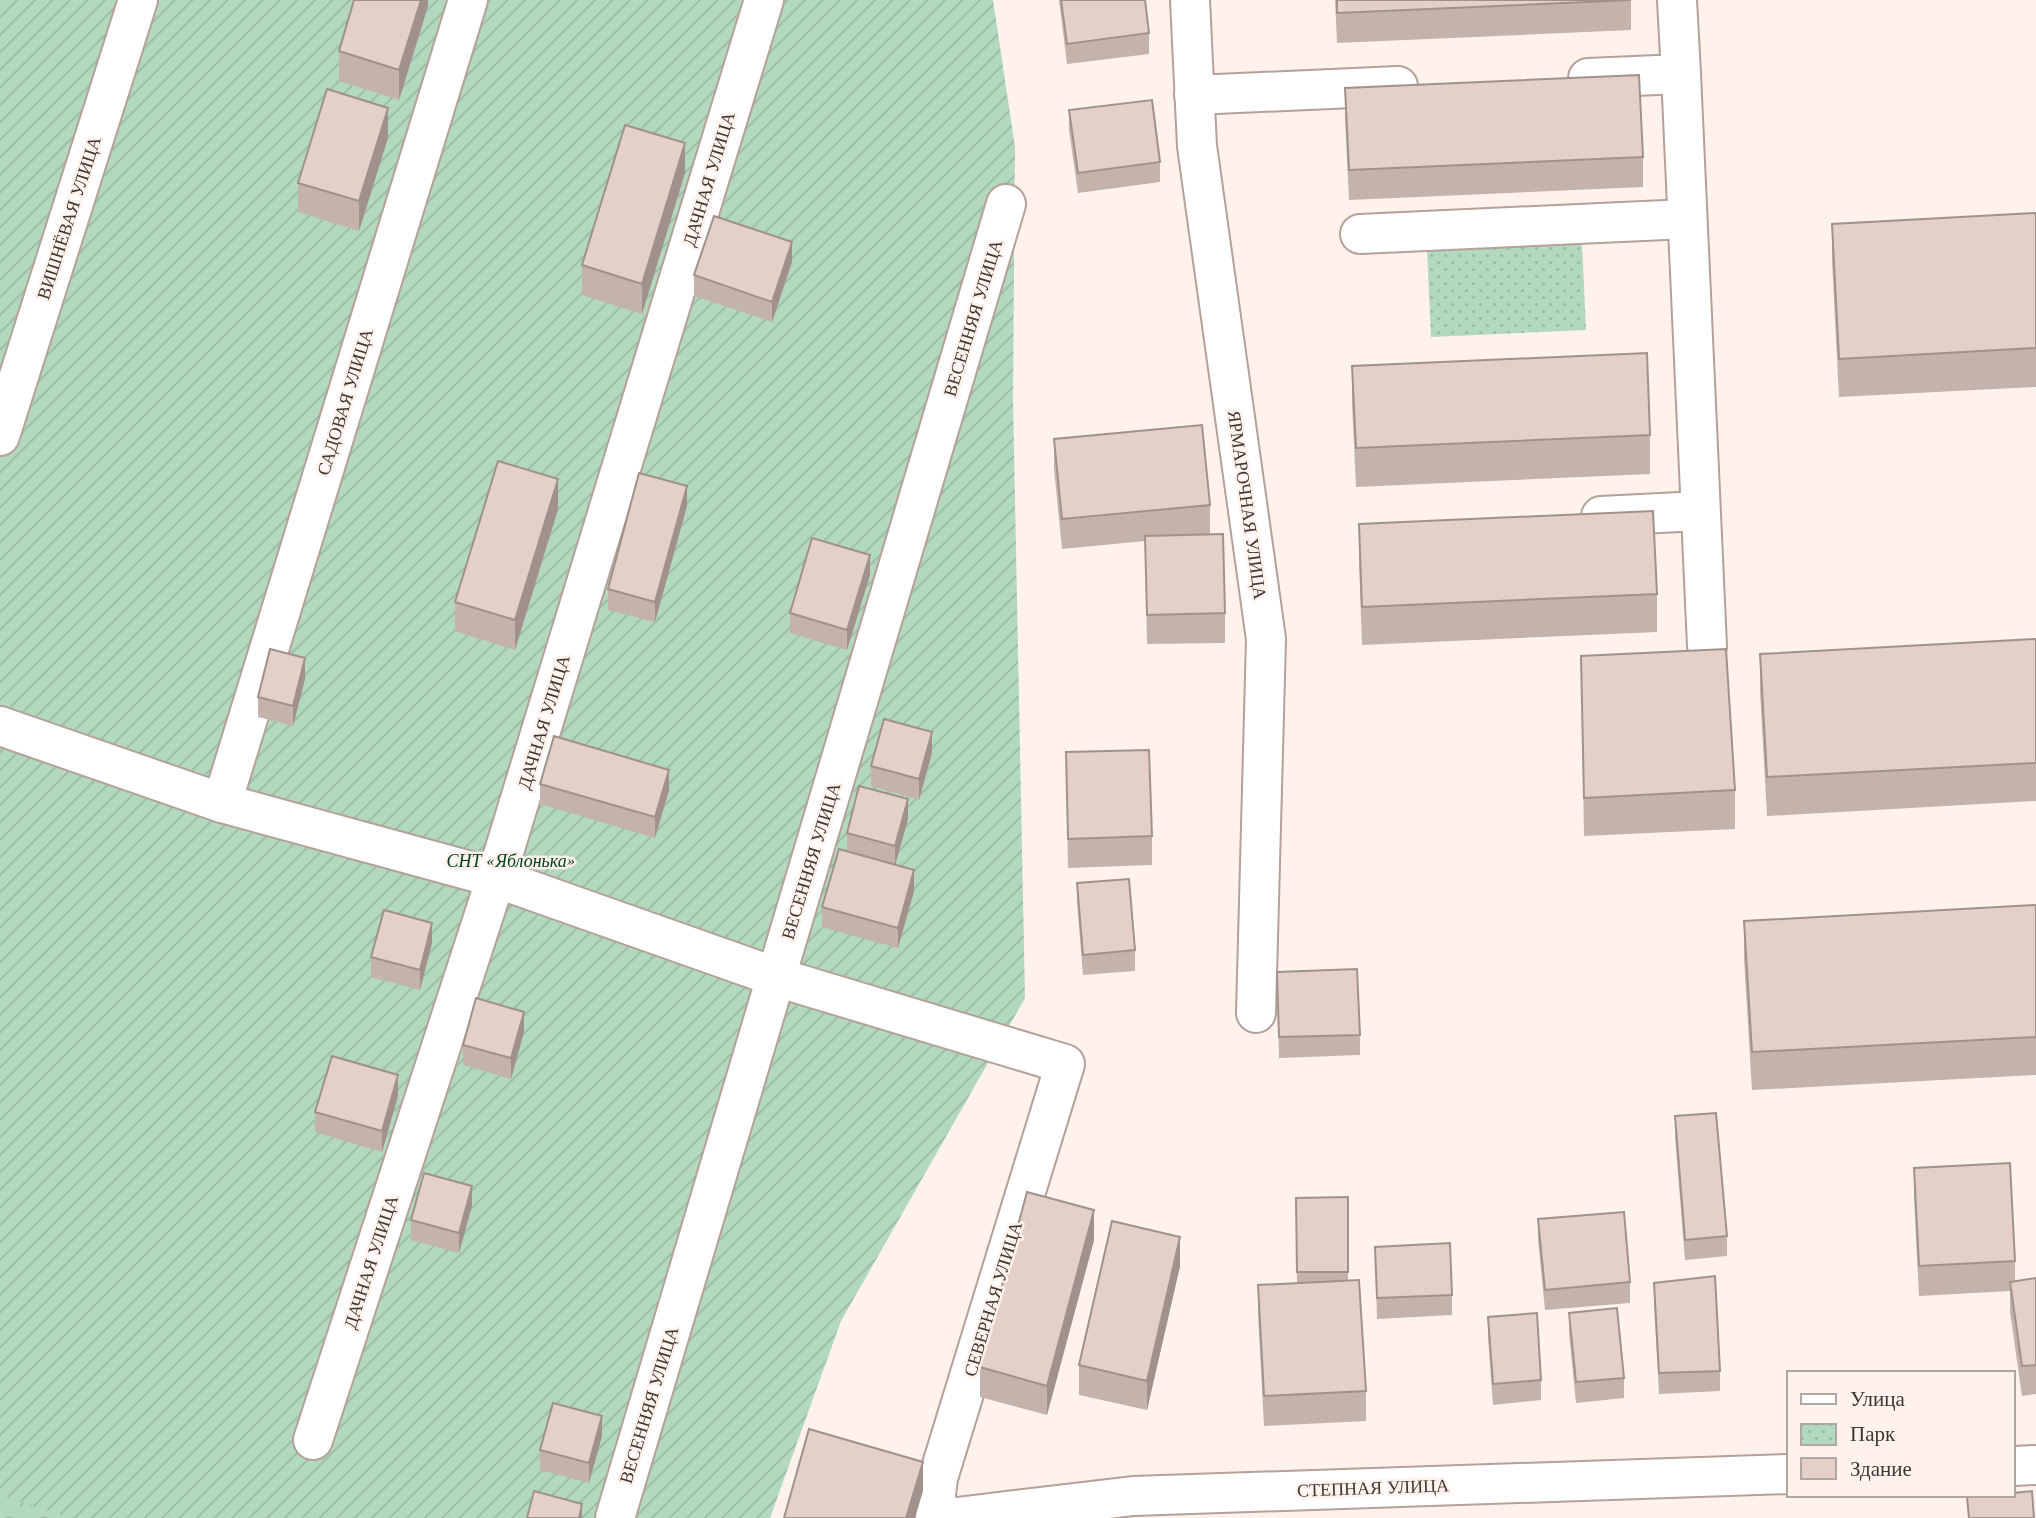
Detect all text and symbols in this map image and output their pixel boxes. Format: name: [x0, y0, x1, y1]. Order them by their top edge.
street label: ДАЧНАЯ УЛИЦА: [678, 109, 740, 249]
street label: ВИШНЁВАЯ УЛИЦА: [32, 134, 106, 302]
street label: ВЕСЕННЯЯ УЛИЦА: [939, 237, 1007, 399]
street label: САДОВАЯ УЛИЦА: [312, 326, 378, 478]
street label: ЯРМАРОЧНАЯ УЛИЦА: [1223, 409, 1271, 601]
street label: ДАЧНАЯ УЛИЦА: [513, 652, 575, 792]
street label: ВЕСЕННЯЯ УЛИЦА: [777, 780, 845, 942]
park label: СНТ «Яблонька»: [447, 850, 575, 872]
street label: ДАЧНАЯ УЛИЦА: [339, 1192, 403, 1332]
street label: СЕВЕРНАЯ УЛИЦА: [959, 1219, 1027, 1379]
street label: ВЕСЕННЯЯ УЛИЦА: [615, 1324, 683, 1486]
legend: [1787, 1371, 2015, 1497]
text: Улица: [1850, 1386, 1905, 1412]
text: Парк: [1850, 1421, 1896, 1447]
text: Здание: [1850, 1456, 1912, 1482]
street label: СТЕПНАЯ УЛИЦА: [1297, 1474, 1449, 1502]

